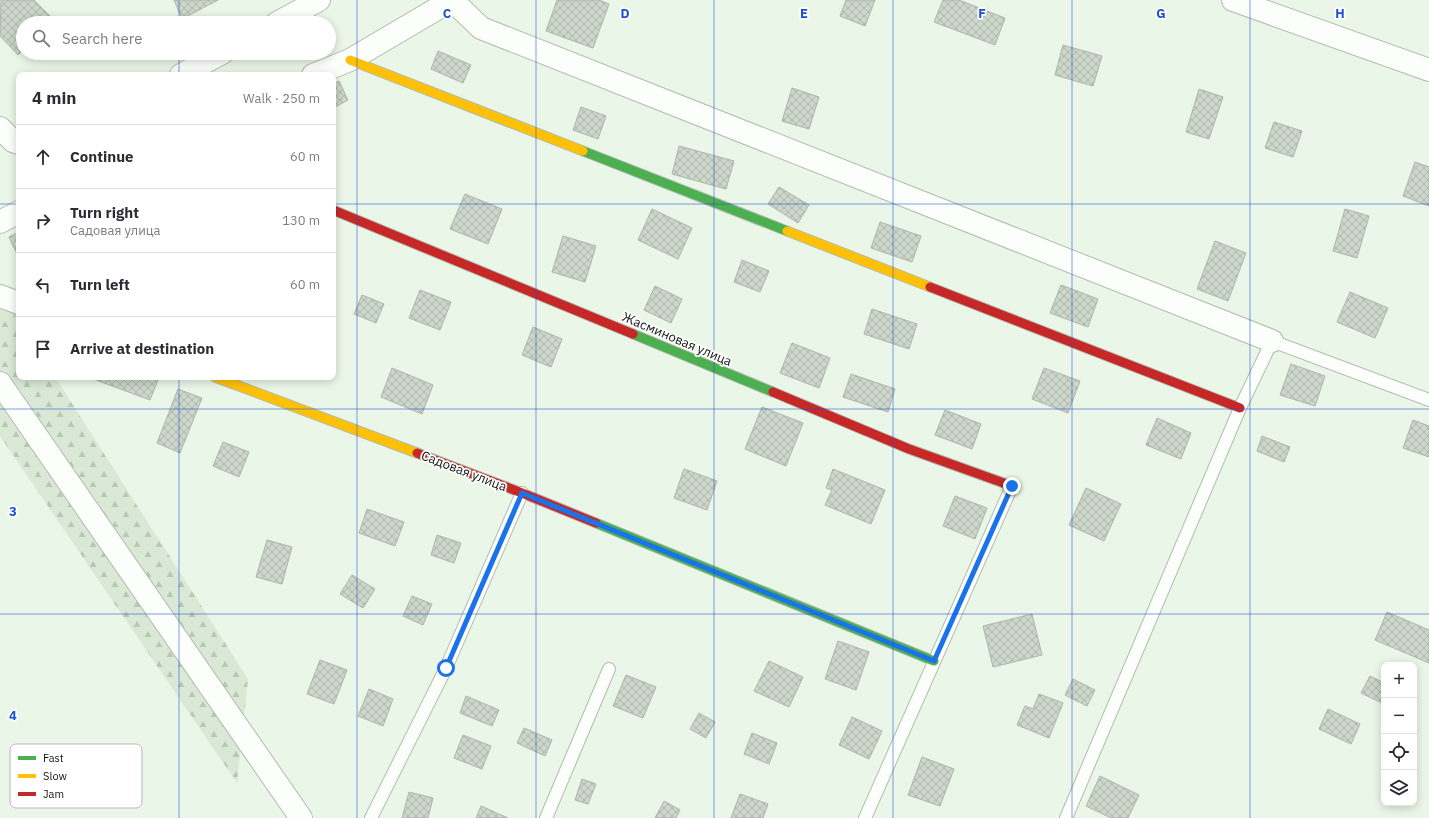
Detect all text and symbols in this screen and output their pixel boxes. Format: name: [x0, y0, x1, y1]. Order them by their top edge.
text: C: [443, 5, 452, 22]
text: D: [620, 5, 630, 22]
text: E: [800, 5, 808, 22]
text: F: [978, 5, 986, 22]
text: G: [1156, 5, 1166, 22]
text: H: [1335, 5, 1345, 22]
search box: [16, 16, 336, 60]
icon: search: [30, 27, 52, 49]
text: Search here: [62, 29, 142, 48]
text: 4 min: [32, 87, 76, 109]
text: Walk · 250 m: [243, 90, 320, 107]
icon: ahead: [32, 146, 54, 168]
text: Continue: [70, 147, 134, 166]
text: 60 m: [290, 148, 320, 165]
text: Turn right: [70, 203, 139, 222]
icon: right: [32, 210, 54, 232]
text: 130 m: [282, 212, 320, 229]
text: Садовая улица: [70, 222, 161, 239]
icon: left: [32, 274, 54, 296]
text: Turn left: [70, 275, 130, 294]
text: 60 m: [290, 276, 320, 293]
street label: Жасминовая улица: [619, 308, 735, 370]
icon: arrive: [32, 338, 54, 360]
text: Arrive at destination: [70, 339, 214, 358]
street label: Садовая улица: [419, 447, 509, 495]
route end: [1003, 477, 1021, 495]
text: 3: [9, 503, 17, 520]
route start: [437, 659, 455, 677]
map controls: [1381, 662, 1417, 806]
button: +: [1381, 662, 1417, 698]
button: −: [1381, 698, 1417, 734]
text: 4: [9, 707, 17, 724]
button: locate: [1381, 734, 1417, 770]
legend: [10, 744, 142, 808]
text: Fast: [43, 751, 64, 765]
text: Slow: [43, 769, 67, 783]
button: layers: [1381, 770, 1417, 806]
text: Jam: [43, 787, 64, 801]

